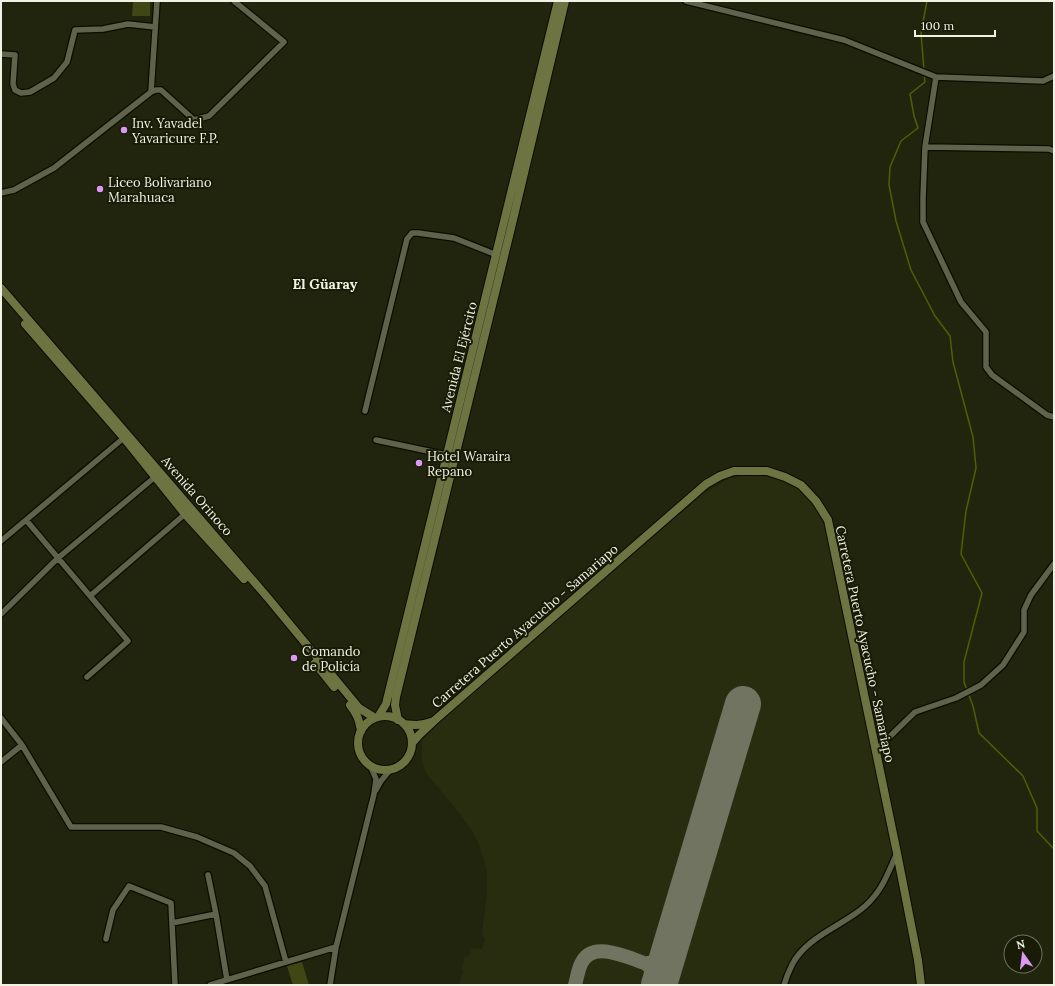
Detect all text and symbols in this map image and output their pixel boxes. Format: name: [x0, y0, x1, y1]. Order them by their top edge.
scale bar: [915, 12, 995, 38]
text: 100 m: [921, 18, 954, 33]
place label: Inv. Yavadel Yavaricure F.P.: [131, 115, 219, 147]
marker: Inv. Yavadel Yavaricure F.P.: [119, 125, 129, 135]
place label: Liceo Bolivariano Marahuaca: [108, 174, 212, 206]
marker: Liceo Bolivariano Marahuaca: [95, 184, 105, 194]
district label: El Güaray: [293, 275, 358, 293]
street label: Avenida El Ejército: [437, 300, 481, 415]
place label: Hotel Waraira Repano: [427, 448, 511, 480]
street label: Avenida Orinoco: [157, 452, 237, 540]
marker: Hotel Waraira Repano: [414, 458, 424, 468]
street label: Carretera Puerto Ayacucho - Samariapo: [832, 524, 899, 764]
street label: Carretera Puerto Ayacucho - Samariapo: [428, 540, 622, 712]
place label: Comando de Policía: [302, 643, 361, 675]
marker: Comando de Policía: [289, 653, 299, 663]
north arrow: [1003, 934, 1043, 974]
text: N: [1015, 936, 1027, 952]

